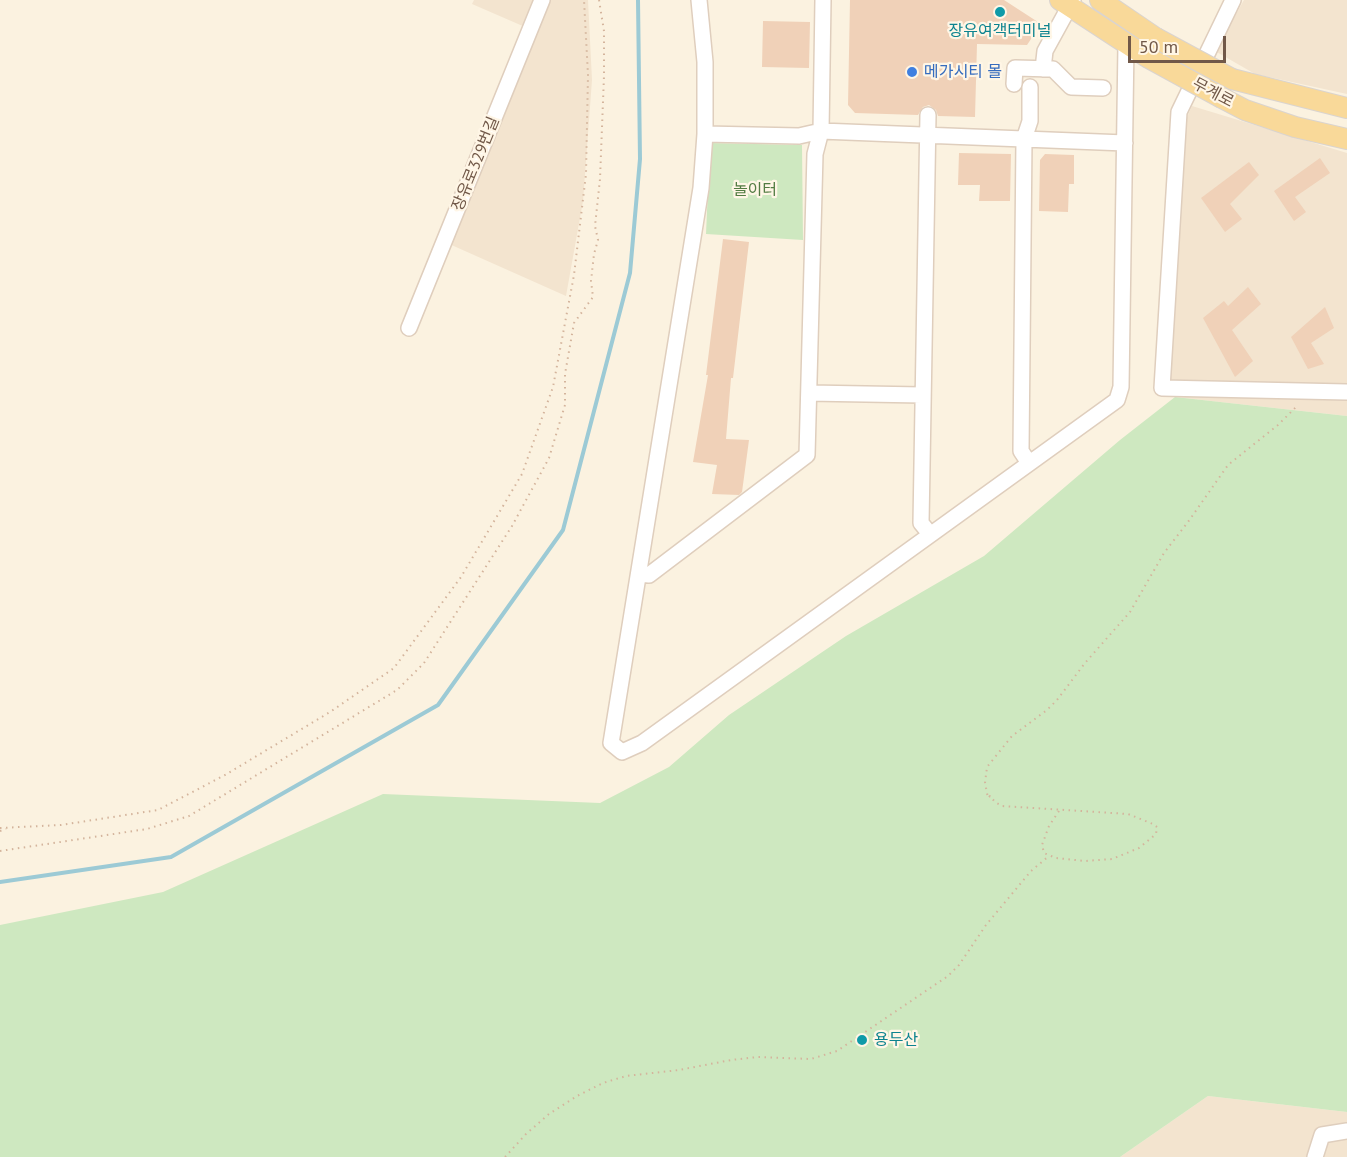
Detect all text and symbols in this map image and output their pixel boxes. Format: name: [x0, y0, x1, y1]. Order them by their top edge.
marker: 장유여객터미널: [993, 5, 1007, 19]
place label: 장유여객터미널: [948, 21, 1052, 41]
scale bar: [1131, 24, 1228, 62]
text: 50 m: [1139, 35, 1178, 58]
place label: 메가시티 몰: [924, 62, 1002, 82]
marker: 메가시티 몰: [905, 65, 919, 79]
street label: 무계로: [1189, 74, 1237, 112]
street label: 장유로329번길: [448, 114, 504, 214]
park label: 놀이터: [733, 180, 777, 200]
place label: 용두산: [874, 1030, 918, 1050]
marker: 용두산: [855, 1033, 869, 1047]

